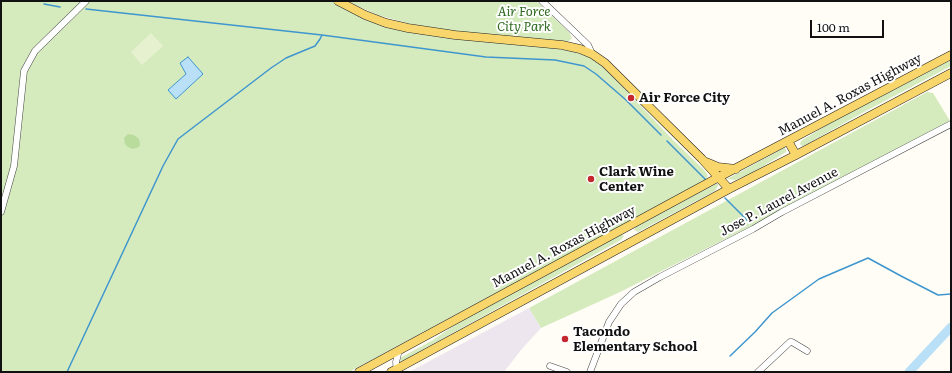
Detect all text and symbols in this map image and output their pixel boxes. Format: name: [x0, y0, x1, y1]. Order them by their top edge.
park label: Air Force City Park: [497, 4, 551, 35]
scale bar: [812, 12, 886, 38]
text: 100 m: [817, 18, 850, 36]
street label: Manuel A. Roxas Highway: [775, 50, 925, 140]
place label: Air Force City: [639, 90, 730, 106]
marker: Air Force City: [626, 93, 636, 103]
place label: Clark Wine Center: [599, 164, 674, 195]
street label: Jose P. Laurel Avenue: [717, 164, 841, 240]
marker: Clark Wine Center: [586, 174, 596, 184]
street label: Manuel A. Roxas Highway: [489, 202, 639, 292]
place label: Tacondo Elementary School: [573, 324, 698, 355]
marker: Tacondo Elementary School: [560, 334, 570, 344]

